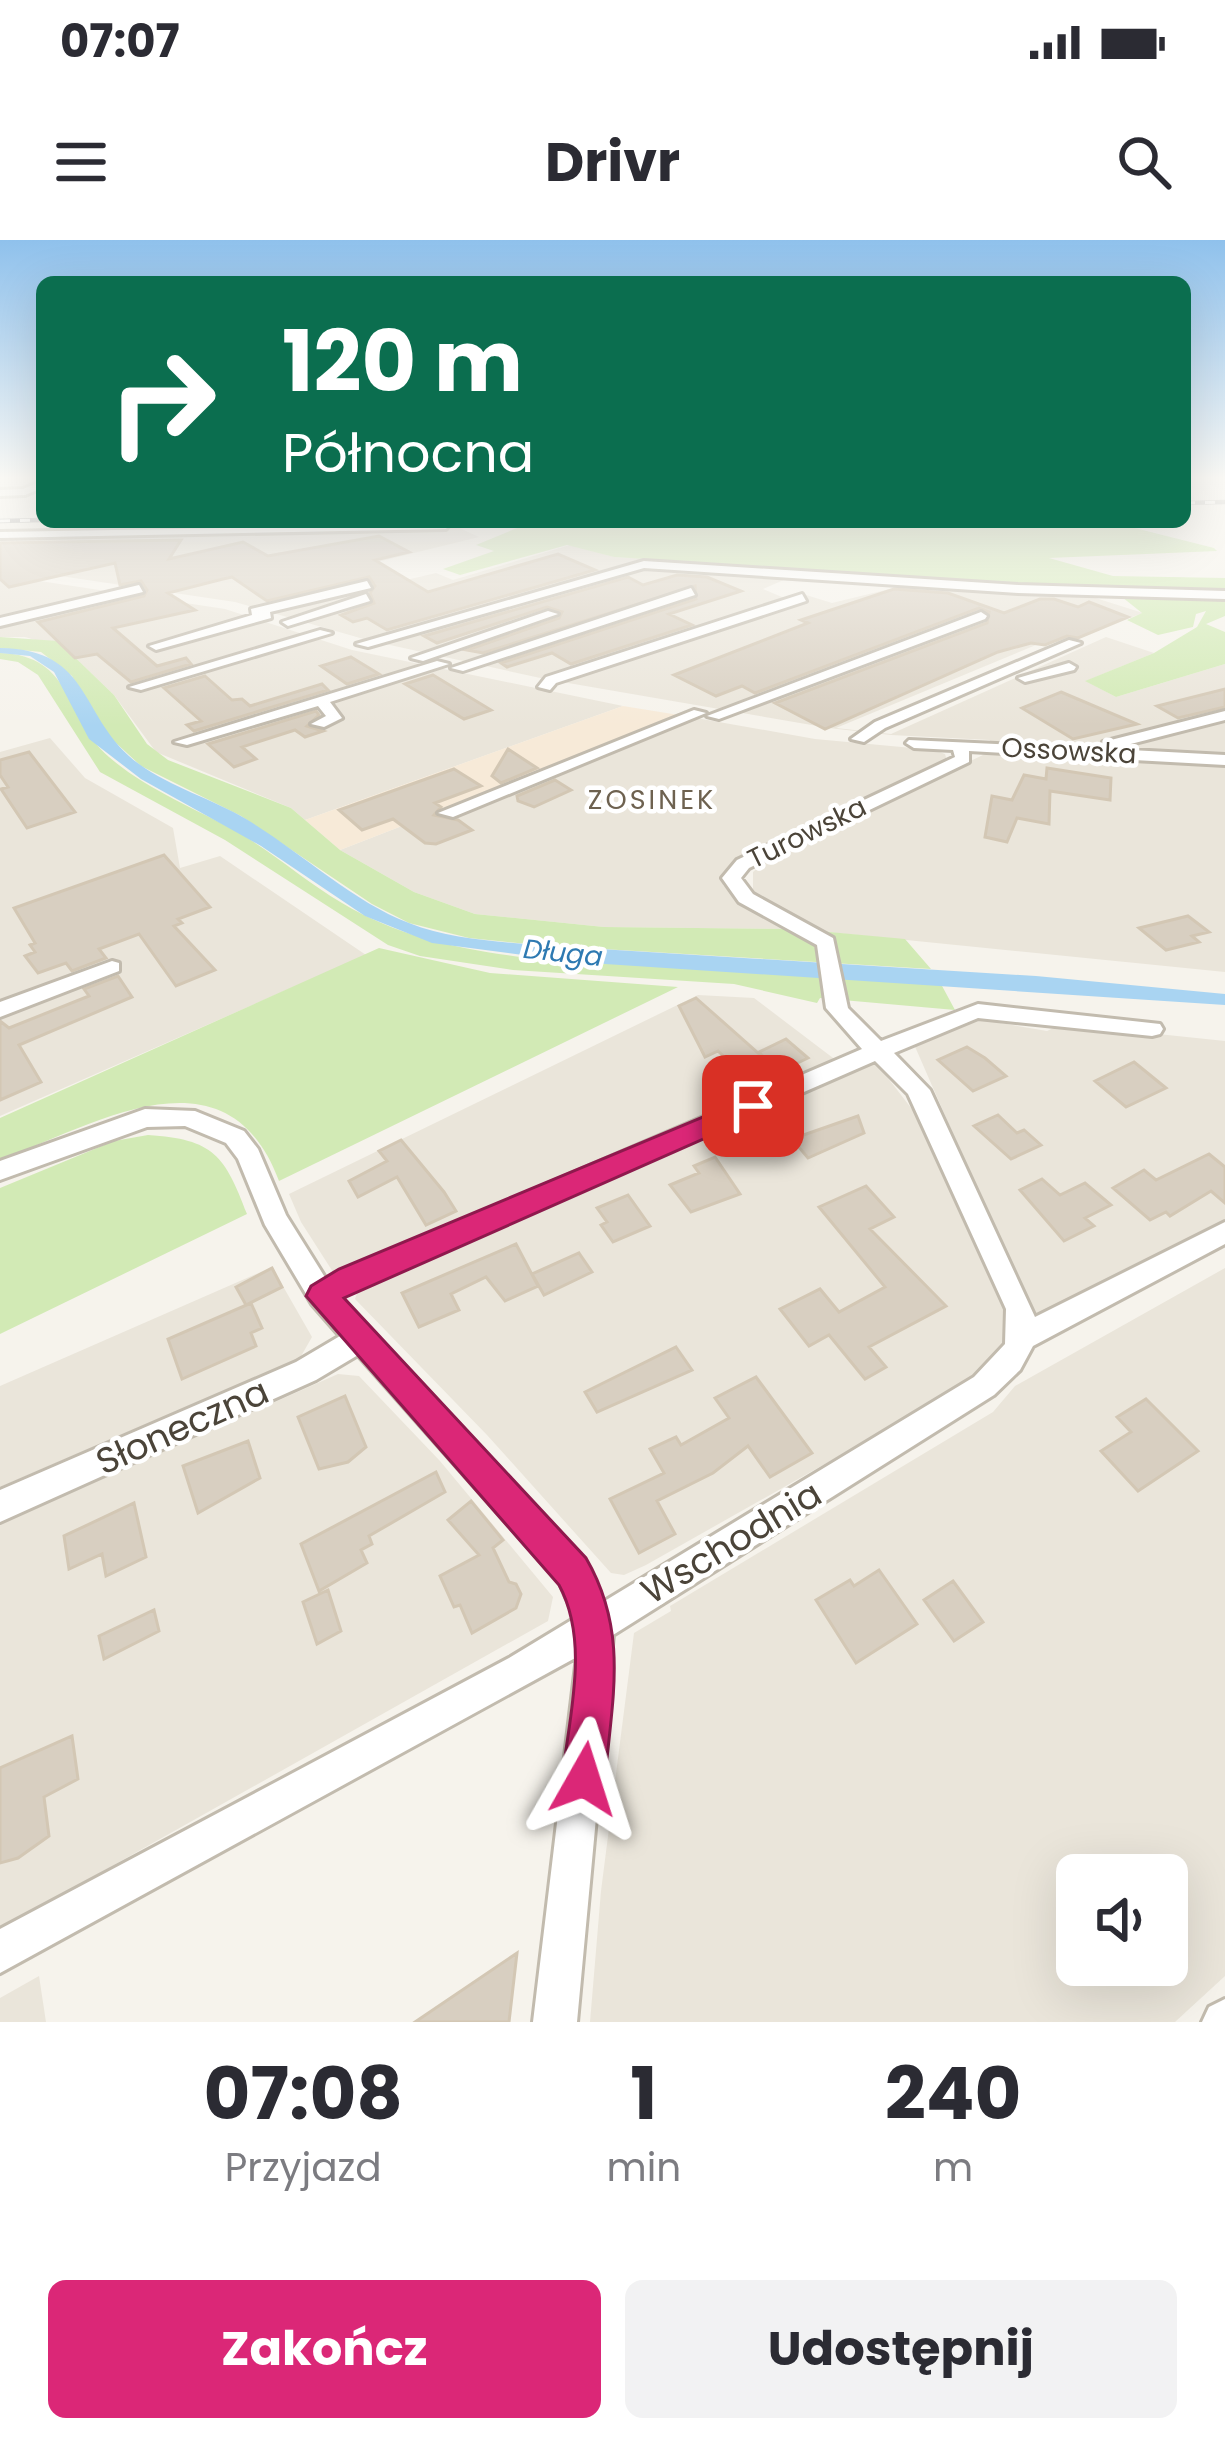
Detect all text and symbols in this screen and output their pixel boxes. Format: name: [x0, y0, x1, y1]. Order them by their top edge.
text: 07:07: [60, 10, 180, 73]
text: Drivr: [545, 124, 680, 200]
icon: menu: [48, 129, 114, 195]
icon: search: [1111, 129, 1177, 195]
text: 120 m: [282, 303, 523, 420]
icon: right: [84, 324, 240, 480]
text: Północna: [282, 415, 534, 491]
street label: Ossowska: [1001, 728, 1137, 773]
district label: ZOSINEK: [588, 781, 716, 818]
street label: Turowska: [741, 788, 872, 877]
water label: Długa: [522, 930, 605, 975]
pin: [702, 1055, 804, 1157]
icon: arrive: [720, 1073, 786, 1139]
street label: Słoneczna: [88, 1366, 277, 1487]
street label: Wschodnia: [631, 1468, 831, 1616]
position arrow: [521, 1716, 647, 1842]
map controls: [1056, 1854, 1188, 1986]
button: sound: [1056, 1854, 1188, 1986]
text: 07:08: [203, 2043, 403, 2144]
text: 1: [630, 2043, 657, 2144]
text: 240: [885, 2043, 1022, 2144]
text: Przyjazd: [225, 2140, 382, 2195]
text: min: [606, 2140, 681, 2195]
text: m: [933, 2140, 973, 2195]
button: Zakończ: [48, 2280, 601, 2418]
button: Udostępnij: [625, 2280, 1177, 2418]

